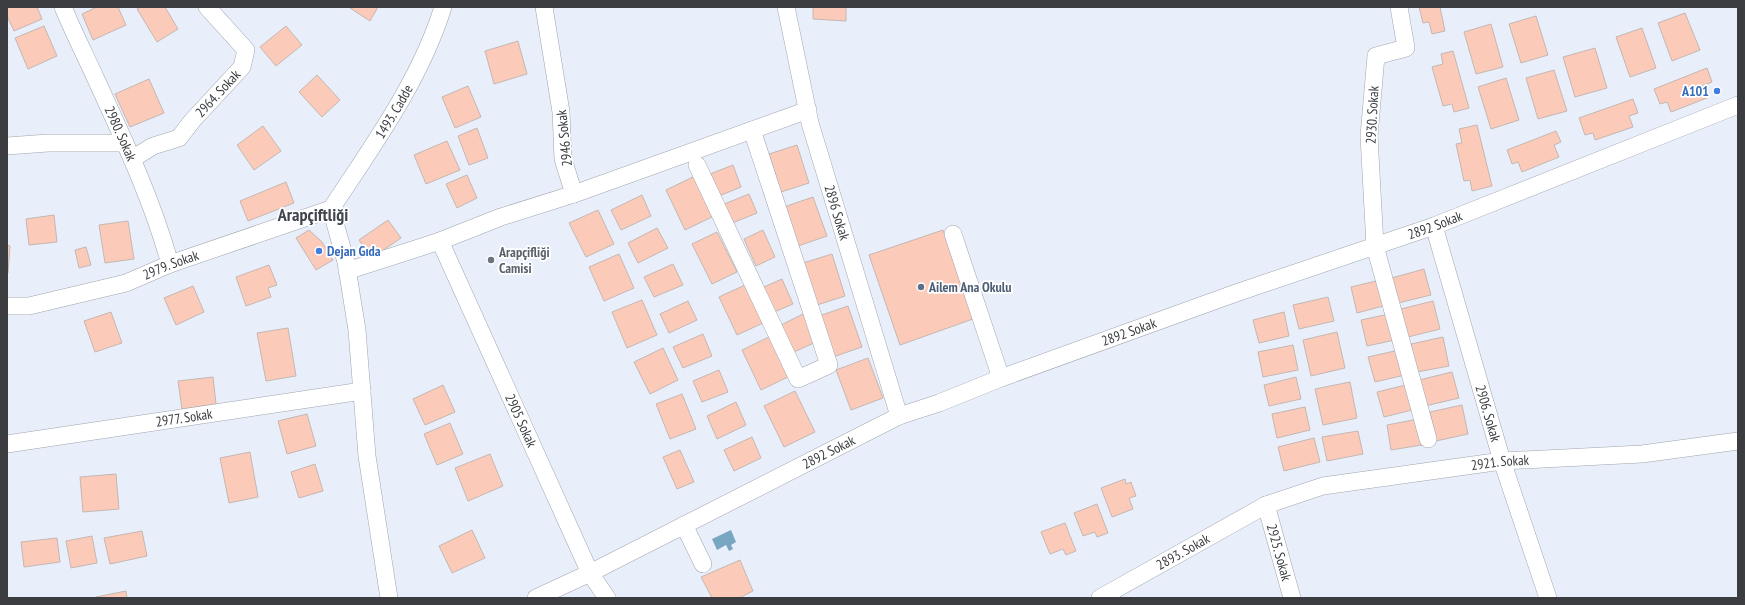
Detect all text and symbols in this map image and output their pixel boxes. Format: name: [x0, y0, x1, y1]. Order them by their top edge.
street label: 2964. Sokak: [191, 65, 244, 121]
street label: 1493. Cadde: [371, 81, 417, 142]
place label: A101: [1681, 82, 1709, 100]
street label: 2930. Sokak: [1361, 85, 1383, 145]
marker: A101: [1712, 86, 1722, 96]
street label: 2980. Sokak: [101, 103, 141, 164]
street label: 2946 Sokak: [552, 108, 576, 167]
street label: 2896 Sokak: [820, 183, 854, 243]
district label: Arapçiftliği: [277, 203, 348, 226]
street label: 2892 Sokak: [1405, 207, 1465, 243]
place label: Dejan Gıda: [327, 242, 381, 260]
place label: Arapçifliği Camisi: [498, 243, 550, 277]
street label: 2979. Sokak: [140, 246, 201, 284]
marker: Dejan Gıda: [314, 246, 324, 256]
marker: Arapçifliği Camisi: [486, 255, 496, 265]
place label: Ailem Ana Okulu: [928, 278, 1011, 296]
marker: Ailem Ana Okulu: [916, 282, 926, 292]
street label: 2892 Sokak: [1099, 313, 1159, 350]
street label: 2906. Sokak: [1471, 383, 1505, 444]
street label: 2905 Sokak: [501, 391, 541, 451]
street label: 2977. Sokak: [154, 404, 214, 431]
street label: 2892 Sokak: [799, 431, 858, 473]
street label: 2921. Sokak: [1470, 451, 1530, 474]
street label: 2925. Sokak: [1263, 522, 1296, 583]
street label: 2893. Sokak: [1153, 529, 1213, 574]

